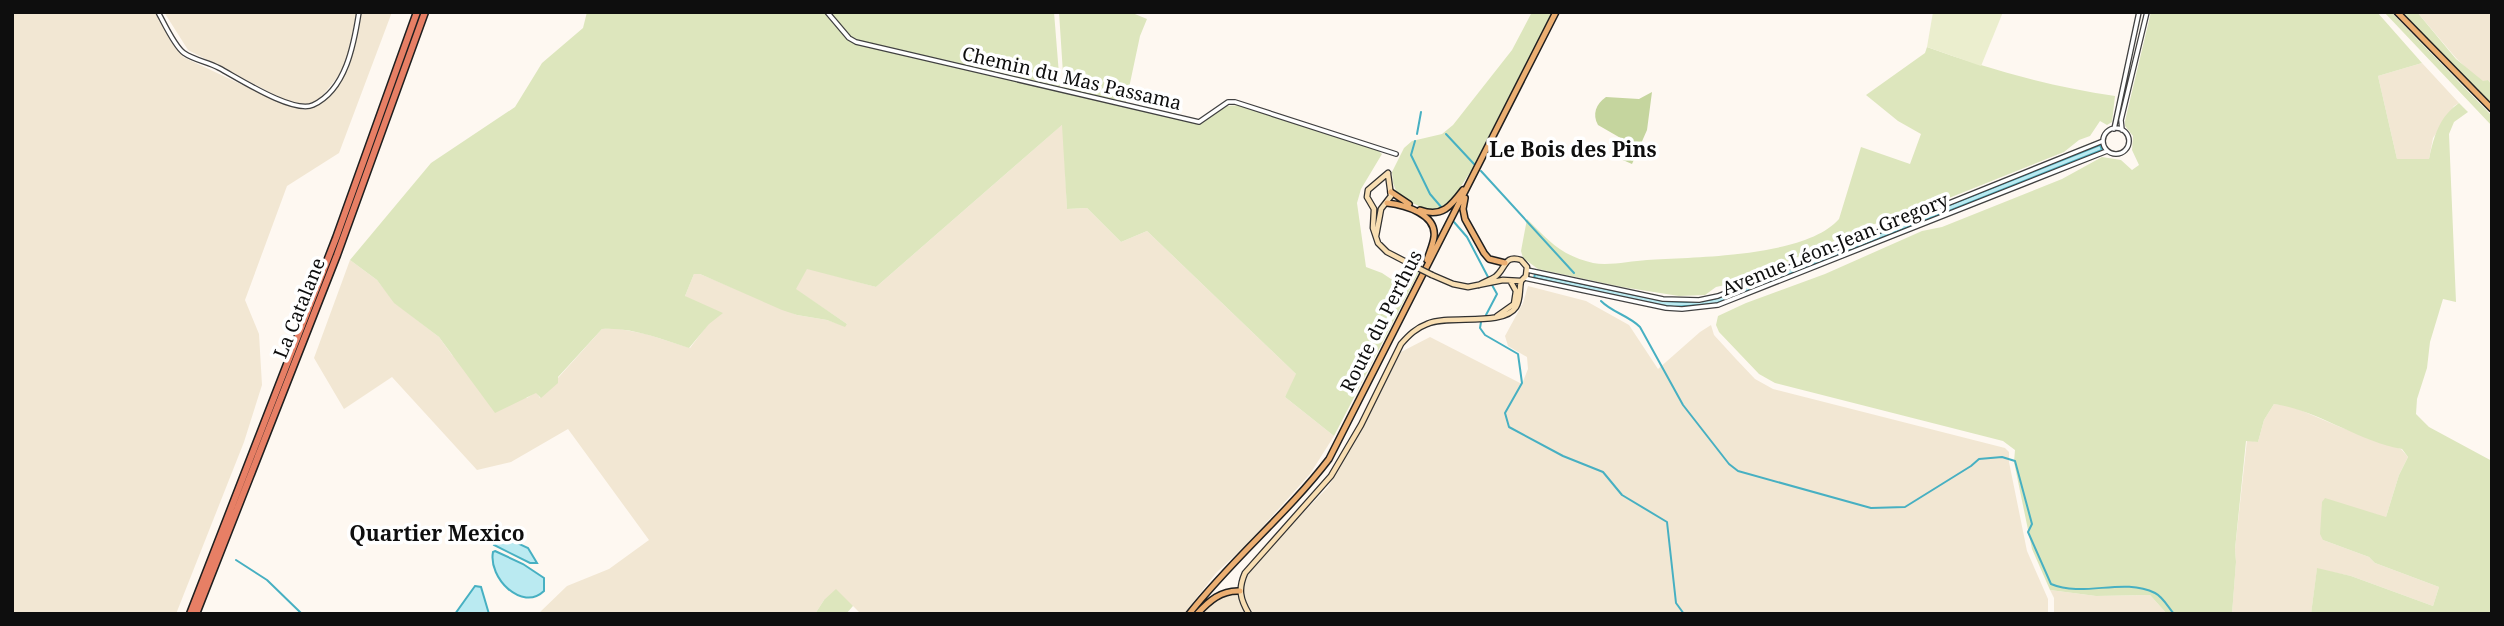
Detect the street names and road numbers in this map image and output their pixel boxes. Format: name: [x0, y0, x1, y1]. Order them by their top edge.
street label: Chemin du Mas Passama: [960, 40, 1184, 116]
street label: Avenue Léon-Jean Gregory: [1718, 186, 1952, 301]
street label: Route du Perthus: [1334, 246, 1428, 396]
street label: La Catalane: [267, 254, 331, 362]

